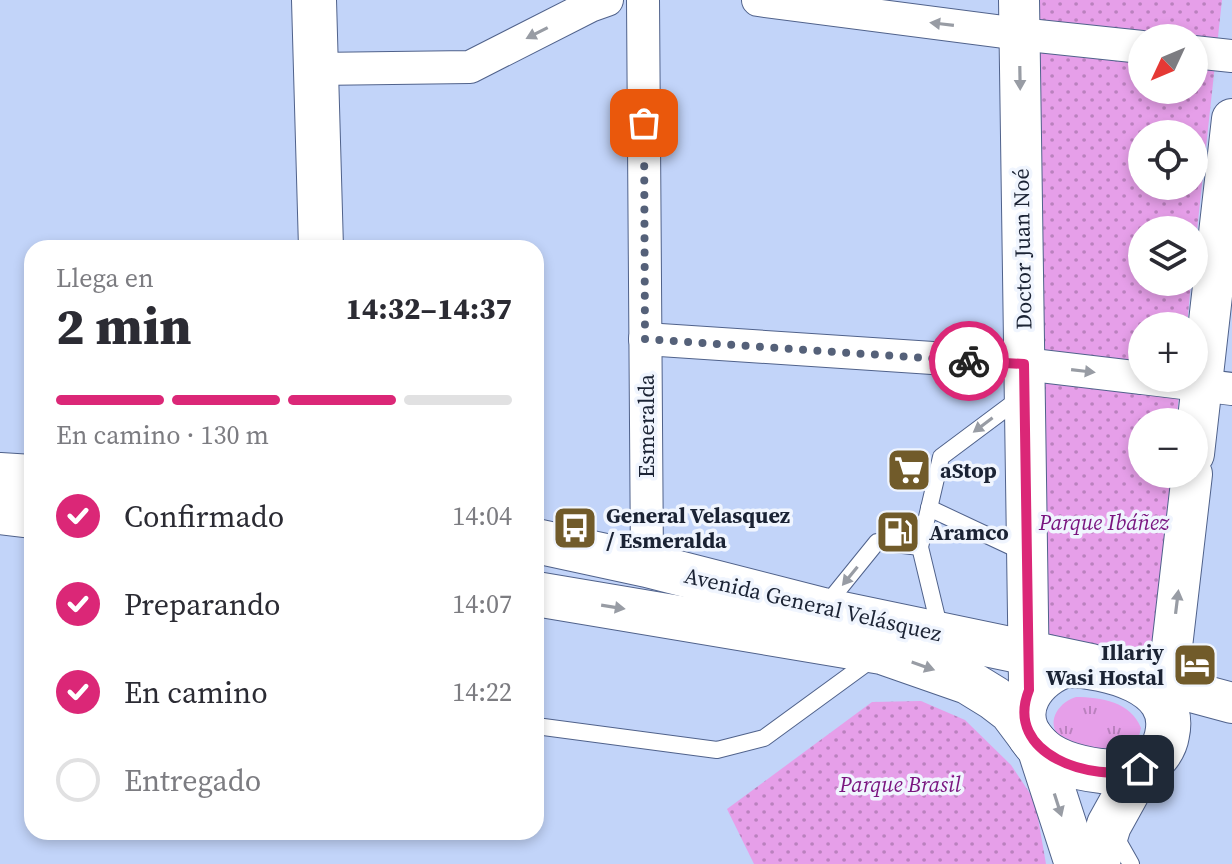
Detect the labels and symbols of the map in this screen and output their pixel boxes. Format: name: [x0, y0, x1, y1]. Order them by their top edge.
one-way arrow: [929, 17, 954, 30]
north arrow: [1128, 24, 1208, 104]
one-way arrow: [525, 27, 548, 40]
one-way arrow: [1013, 66, 1026, 91]
pin: [610, 89, 678, 157]
street label: Doctor Juan Noé: [1006, 168, 1038, 330]
courier: [929, 321, 1009, 401]
one-way arrow: [1071, 365, 1096, 378]
street label: Esmeralda: [631, 373, 661, 478]
one-way arrow: [972, 417, 993, 433]
supermarket icon: aStop: [885, 446, 933, 494]
place label: aStop: [940, 455, 997, 485]
place label: General Velasquez / Esmeralda: [606, 500, 790, 555]
bus stop icon: General Velasquez / Esmeralda: [551, 504, 599, 552]
park label: Parque Ibáñez: [1038, 507, 1170, 537]
fuel station icon: Aramco: [874, 508, 922, 556]
place label: Aramco: [929, 517, 1009, 547]
street label: Avenida General Velásquez: [681, 560, 945, 648]
one-way arrow: [842, 566, 859, 586]
one-way arrow: [1171, 589, 1184, 614]
one-way arrow: [601, 601, 626, 614]
place label: Illariy Wasi Hostal: [1046, 637, 1164, 692]
hotel icon: Illariy Wasi Hostal: [1171, 641, 1219, 689]
one-way arrow: [911, 660, 935, 673]
pin: [1106, 735, 1174, 803]
park label: Parque Brasil: [838, 769, 962, 799]
one-way arrow: [1052, 794, 1064, 818]

